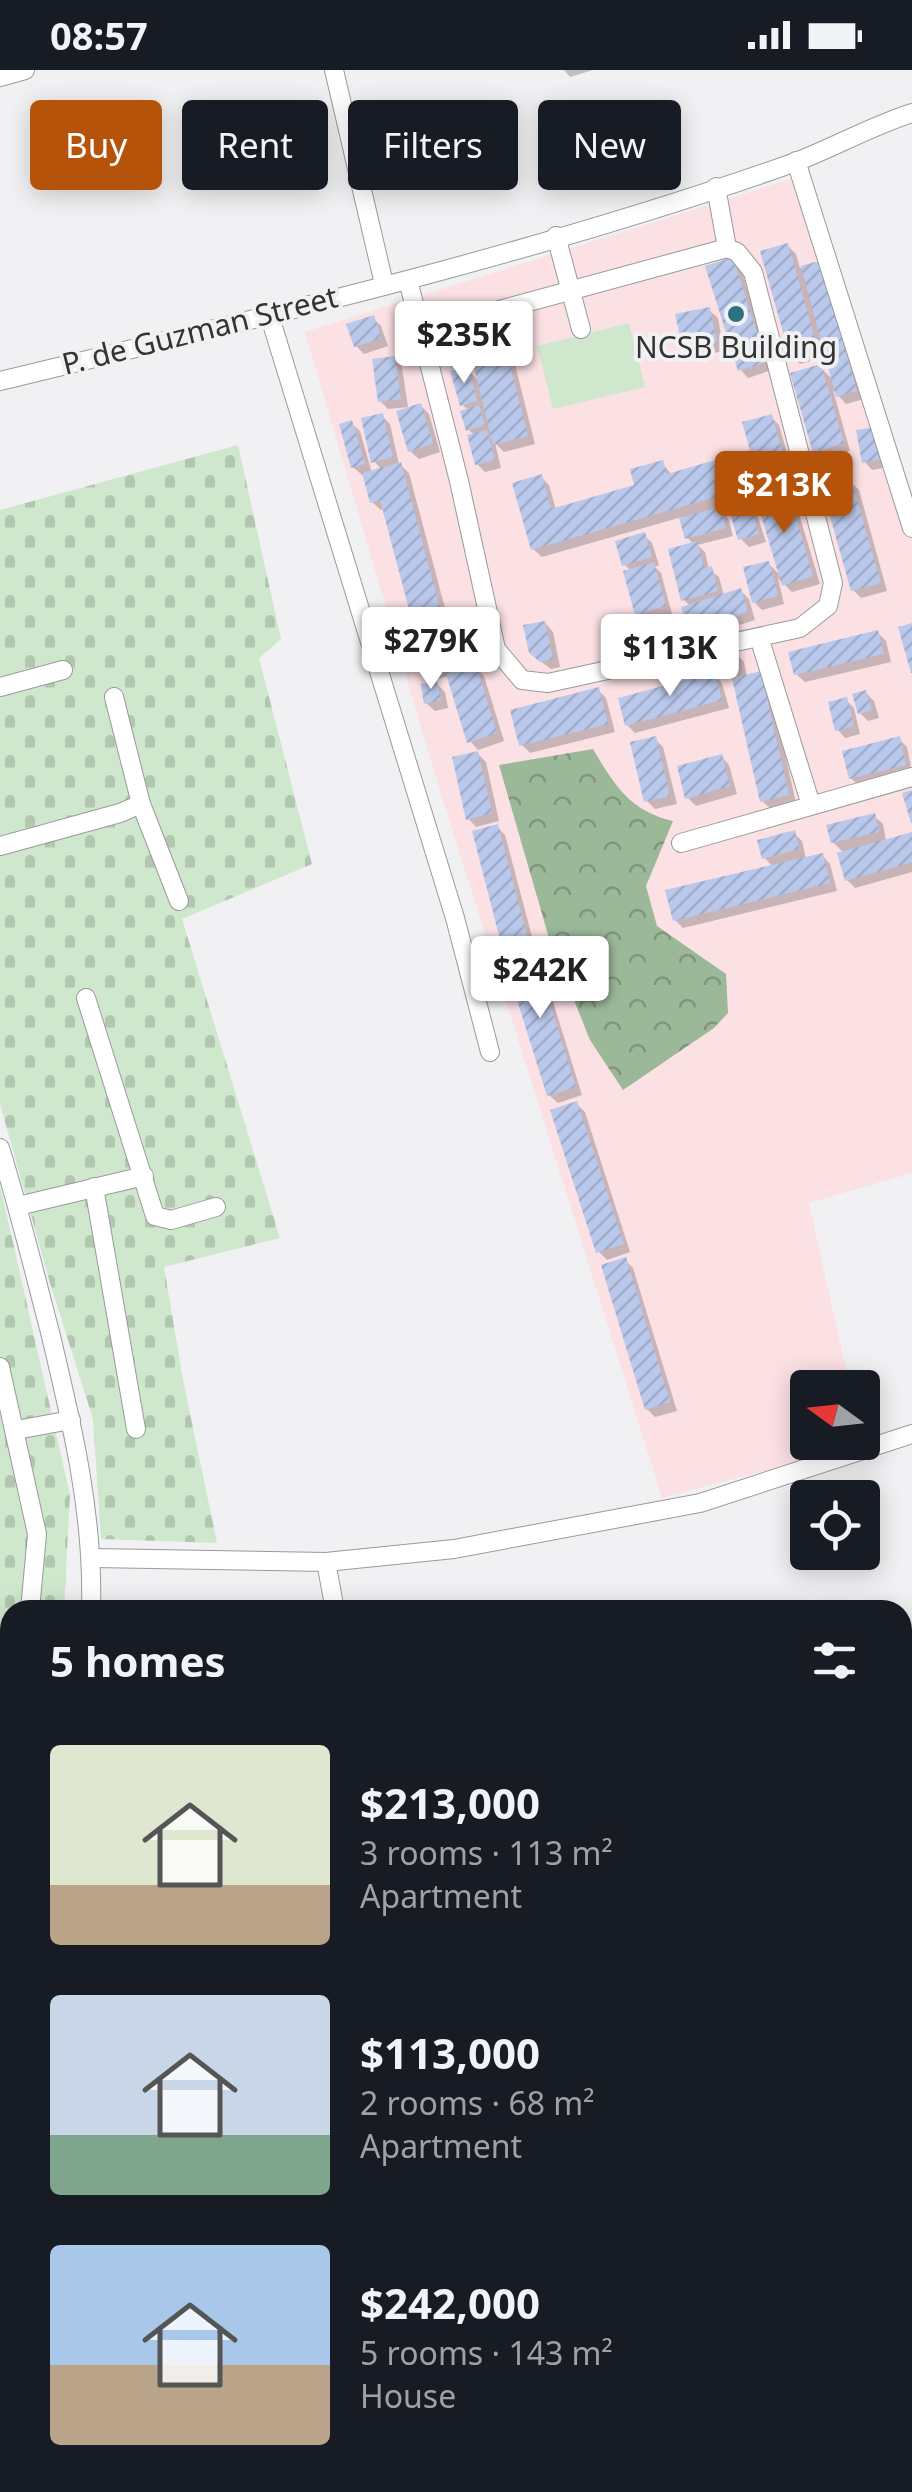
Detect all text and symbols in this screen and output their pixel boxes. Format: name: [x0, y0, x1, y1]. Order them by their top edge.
text: 08:57: [50, 9, 148, 61]
chip: Buy: [30, 100, 162, 190]
chip: Rent: [182, 100, 328, 190]
chip: Filters: [348, 100, 518, 190]
chip: New: [538, 100, 681, 190]
street label: P. de Guzman Street: [58, 275, 342, 384]
pin: $235K: [394, 301, 534, 386]
marker: NCSB Building: [725, 303, 747, 325]
text: $235K: [417, 312, 511, 355]
place label: NCSB Building: [635, 326, 837, 367]
pin: $213K: [714, 451, 854, 536]
text: $213K: [737, 462, 831, 505]
pin: $279K: [361, 607, 501, 692]
pin: $113K: [600, 614, 740, 699]
text: $279K: [384, 618, 478, 661]
text: $113K: [623, 625, 717, 668]
pin: $242K: [470, 936, 610, 1021]
text: $242K: [493, 947, 587, 990]
north arrow: [790, 1370, 880, 1460]
map controls: [790, 1370, 880, 1570]
button: locate: [790, 1480, 880, 1570]
text: 5 homes: [50, 1632, 226, 1689]
icon: filters: [807, 1633, 862, 1688]
text: $213,000: [360, 1774, 540, 1831]
icon: home: [130, 1785, 250, 1905]
text: 3 rooms · 113 m²: [360, 1831, 613, 1874]
text: Apartment: [360, 1874, 522, 1917]
text: $113,000: [360, 2024, 540, 2081]
icon: home: [130, 2035, 250, 2155]
text: 2 rooms · 68 m²: [360, 2081, 594, 2124]
text: Apartment: [360, 2124, 522, 2167]
text: $242,000: [360, 2274, 540, 2331]
icon: home: [130, 2285, 250, 2405]
text: 5 rooms · 143 m²: [360, 2331, 613, 2374]
text: House: [360, 2374, 456, 2417]

